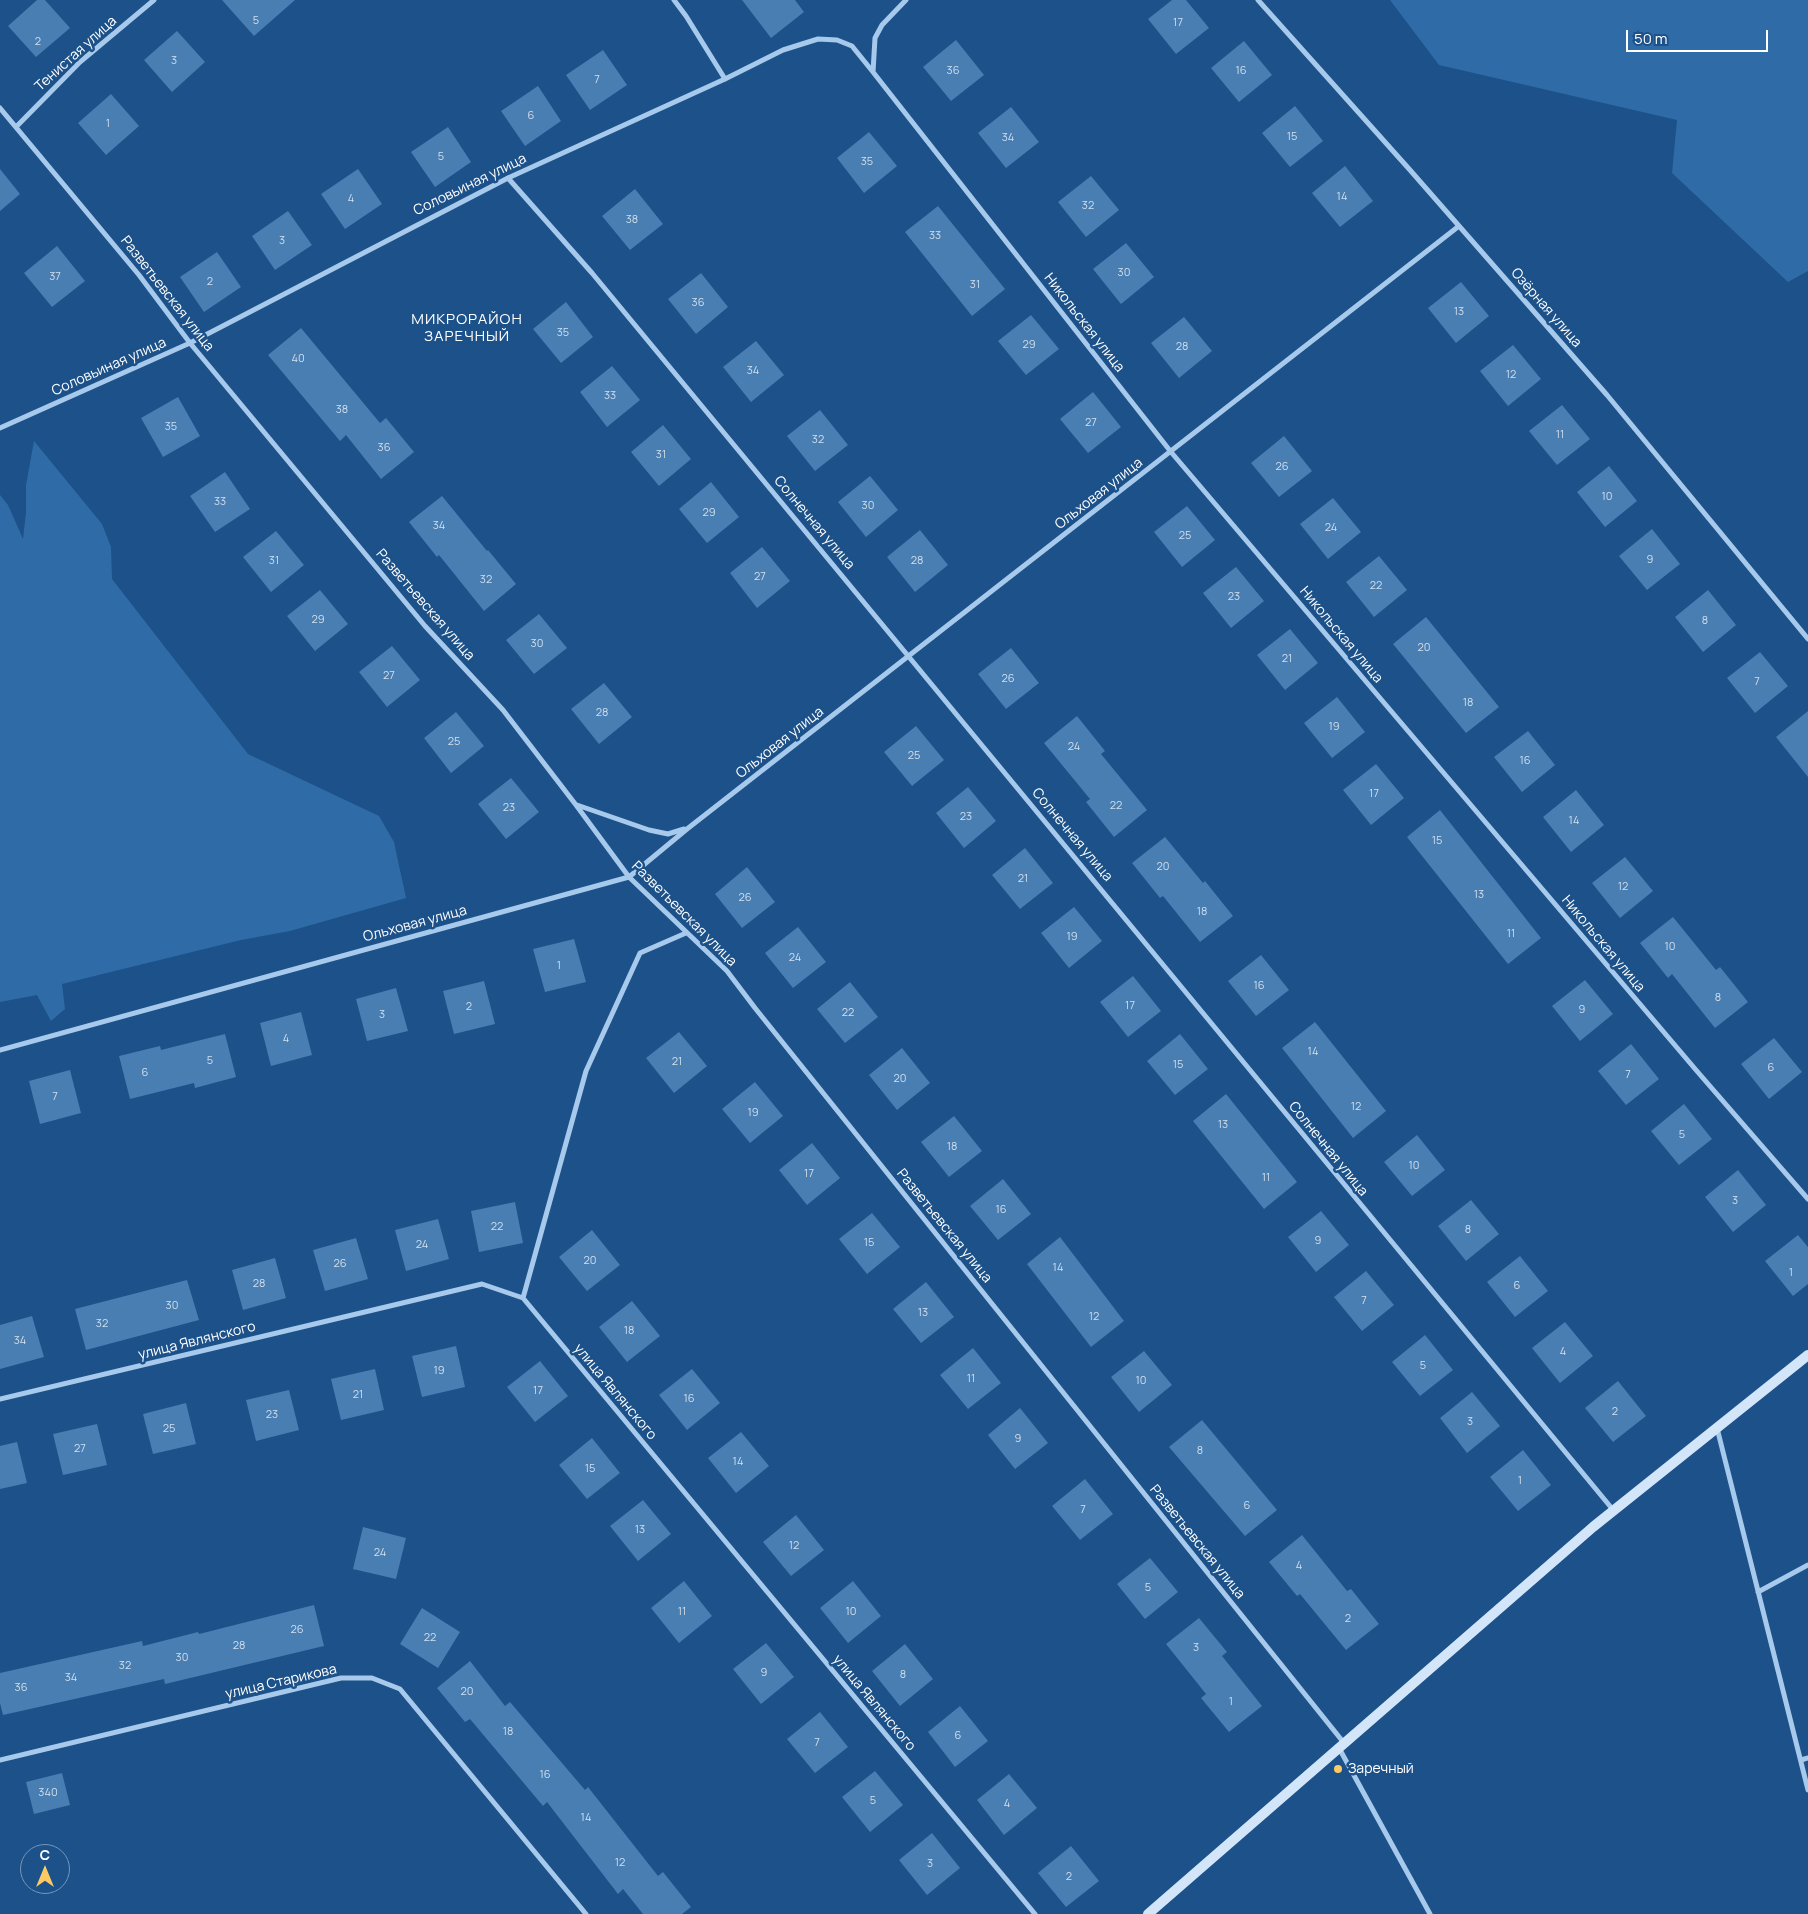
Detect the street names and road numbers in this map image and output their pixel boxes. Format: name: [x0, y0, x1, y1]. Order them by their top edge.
street label: Тенистая улица: [32, 13, 120, 95]
street label: Соловьиная улица: [411, 150, 529, 220]
street label: Разветьевская улица: [117, 233, 217, 355]
street label: Озёрная улица: [1507, 265, 1585, 351]
street label: Никольская улица: [1040, 270, 1128, 376]
street label: Соловьиная улица: [49, 334, 169, 400]
street label: Ольховая улица: [1052, 455, 1146, 533]
street label: Солнечная улица: [770, 473, 858, 573]
street label: Разветьевская улица: [372, 546, 478, 664]
street label: Никольская улица: [1296, 583, 1386, 687]
street label: Ольховая улица: [733, 704, 827, 782]
street label: Солнечная улица: [1028, 785, 1116, 885]
street label: Разветьевская улица: [628, 858, 740, 970]
street label: Никольская улица: [1558, 892, 1648, 996]
street label: Ольховая улица: [361, 902, 469, 946]
street label: Солнечная улица: [1285, 1098, 1371, 1200]
street label: Разветьевская улица: [893, 1166, 995, 1286]
street label: улица Являнского: [137, 1318, 257, 1364]
street label: улица Являнского: [570, 1341, 660, 1443]
street label: Разветьевская улица: [1146, 1482, 1248, 1602]
street label: улица Являнского: [829, 1652, 919, 1754]
street label: улица Старикова: [224, 1661, 338, 1703]

